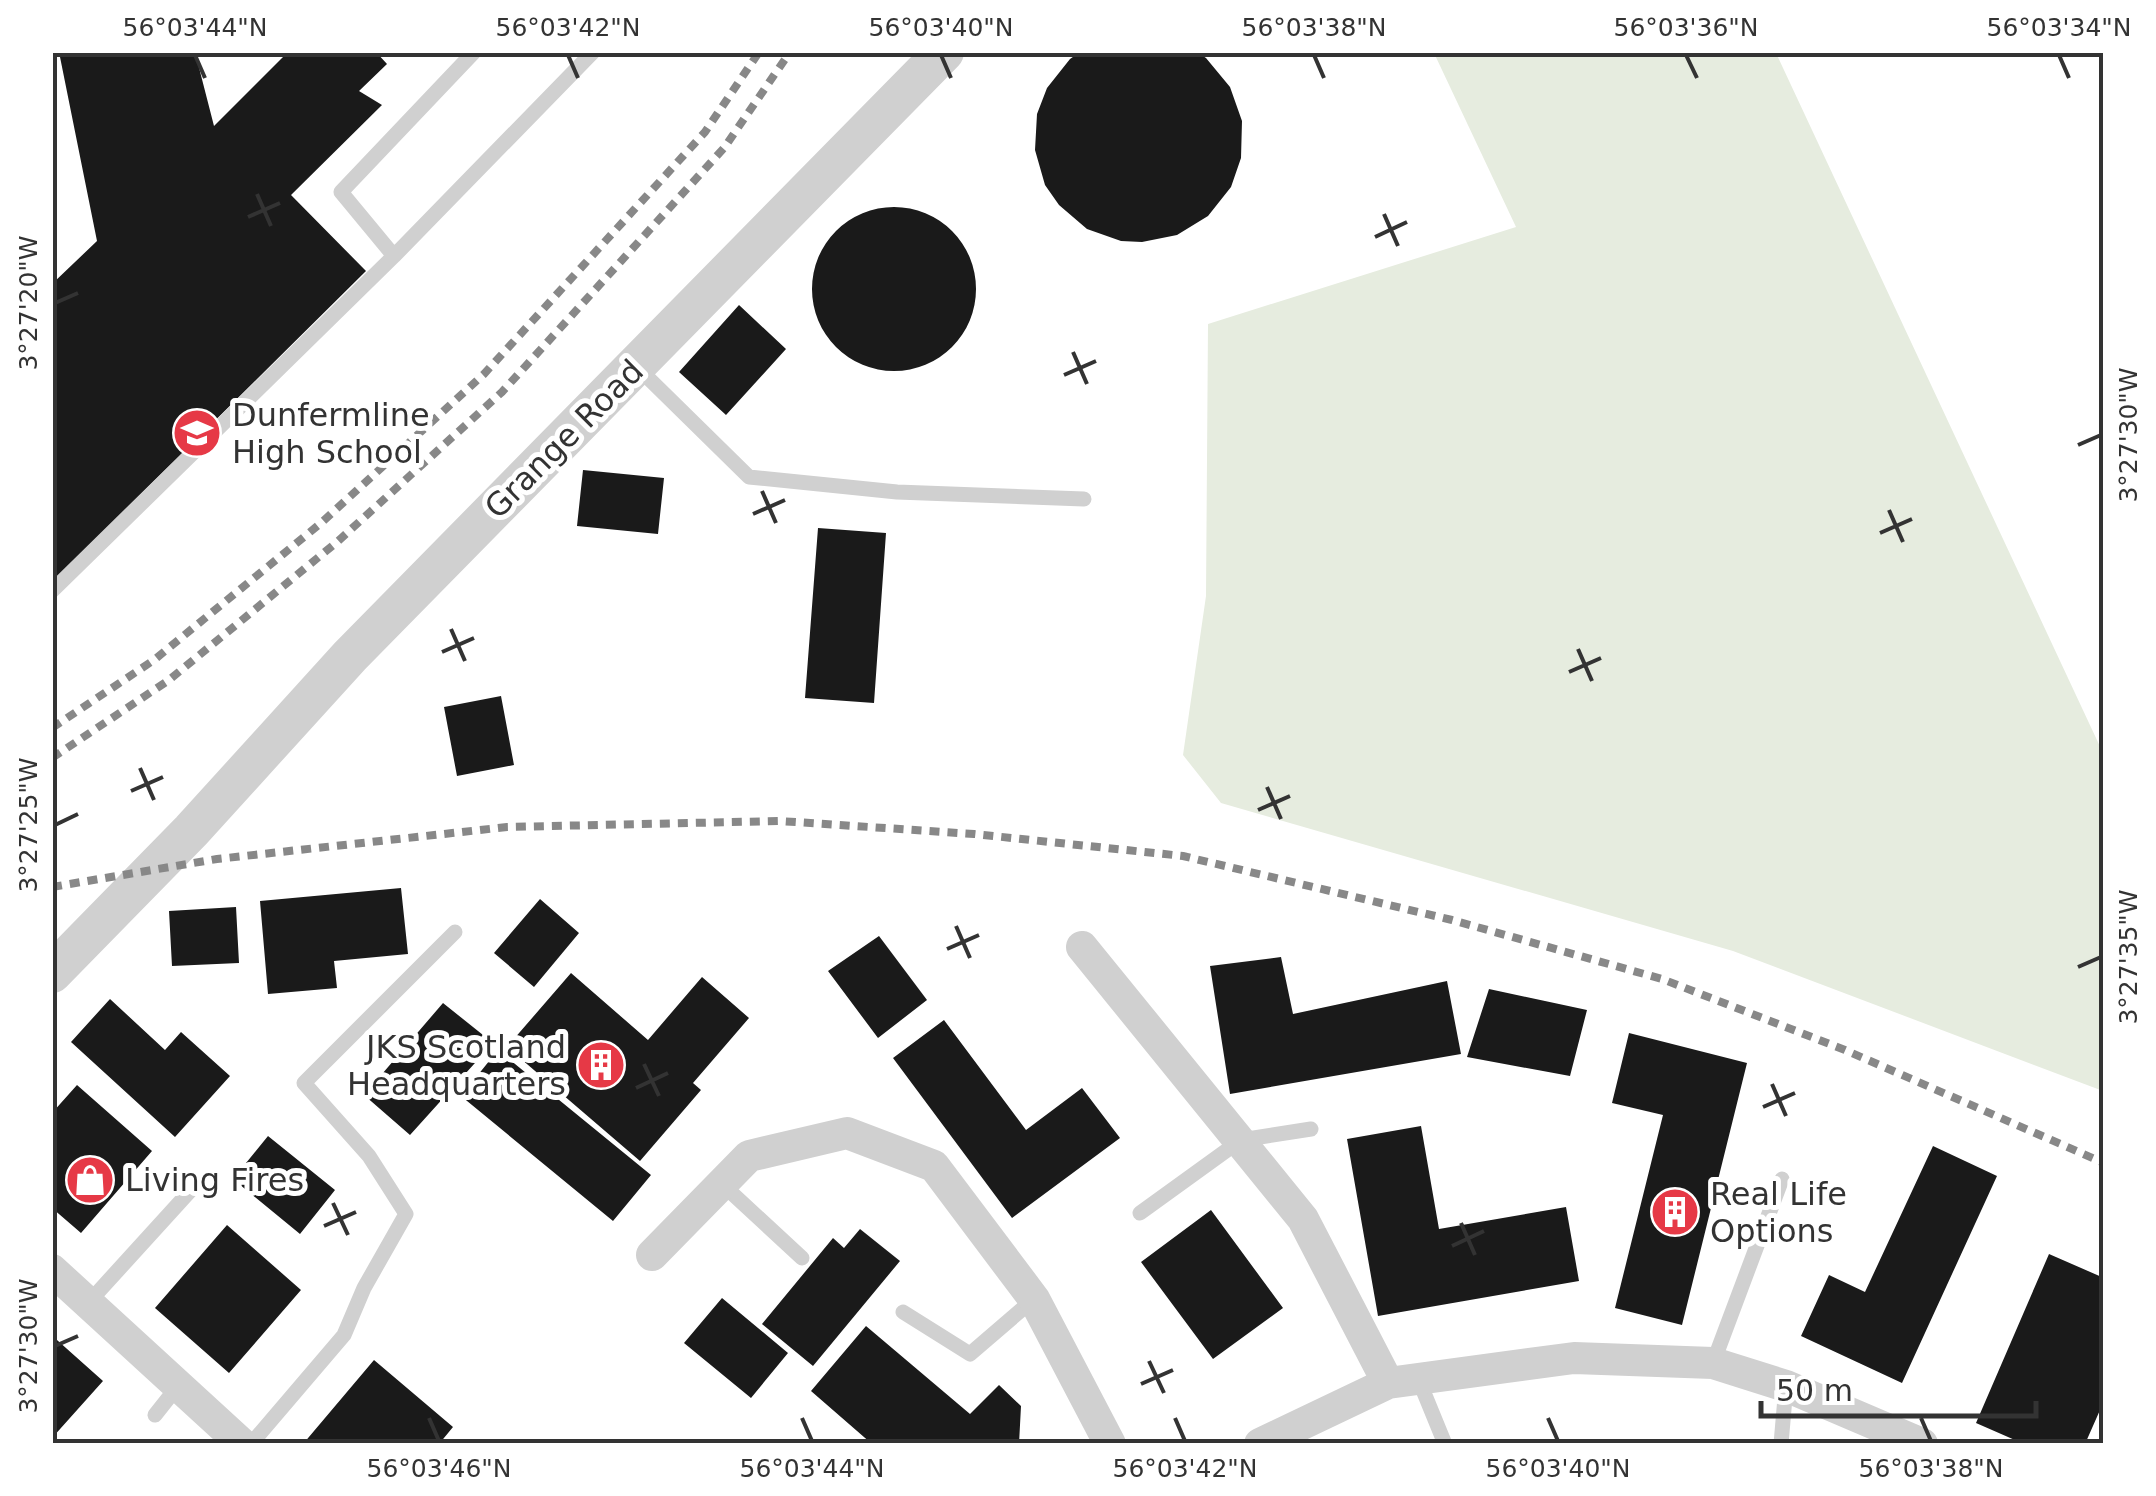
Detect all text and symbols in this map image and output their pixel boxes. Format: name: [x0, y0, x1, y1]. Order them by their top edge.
text: 56°03'44"N: [122, 13, 268, 42]
text: 56°03'42"N: [495, 13, 641, 42]
text: 56°03'40"N: [868, 13, 1014, 42]
text: 56°03'38"N: [1241, 13, 1387, 42]
text: 56°03'36"N: [1613, 13, 1759, 42]
text: 56°03'34"N: [1986, 13, 2132, 42]
text: 3°27'20"W: [14, 235, 43, 371]
street label: Grange Road: [477, 352, 651, 526]
text: 3°27'30"W: [2114, 367, 2143, 503]
place label: Dunfermline High School: [232, 396, 430, 471]
school or university icon: Dunfermline High School: [171, 407, 223, 459]
text: 3°27'25"W: [14, 757, 43, 893]
text: 3°27'35"W: [2114, 889, 2143, 1025]
place label: JKS Scotland Headquarters: [347, 1028, 566, 1103]
building icon: JKS Scotland Headquarters: [575, 1039, 627, 1091]
shop icon: Living Fires: [64, 1154, 116, 1206]
place label: Living Fires: [125, 1161, 304, 1199]
place label: Real Life Options: [1710, 1175, 1847, 1250]
building icon: Real Life Options: [1649, 1186, 1701, 1238]
text: 3°27'30"W: [14, 1278, 43, 1414]
scale bar: [1761, 1356, 2036, 1418]
text: 50 m: [1776, 1373, 1853, 1408]
text: 56°03'46"N: [366, 1454, 512, 1483]
text: 56°03'44"N: [739, 1454, 885, 1483]
text: 56°03'42"N: [1112, 1454, 1258, 1483]
text: 56°03'40"N: [1485, 1454, 1631, 1483]
text: 56°03'38"N: [1858, 1454, 2004, 1483]

